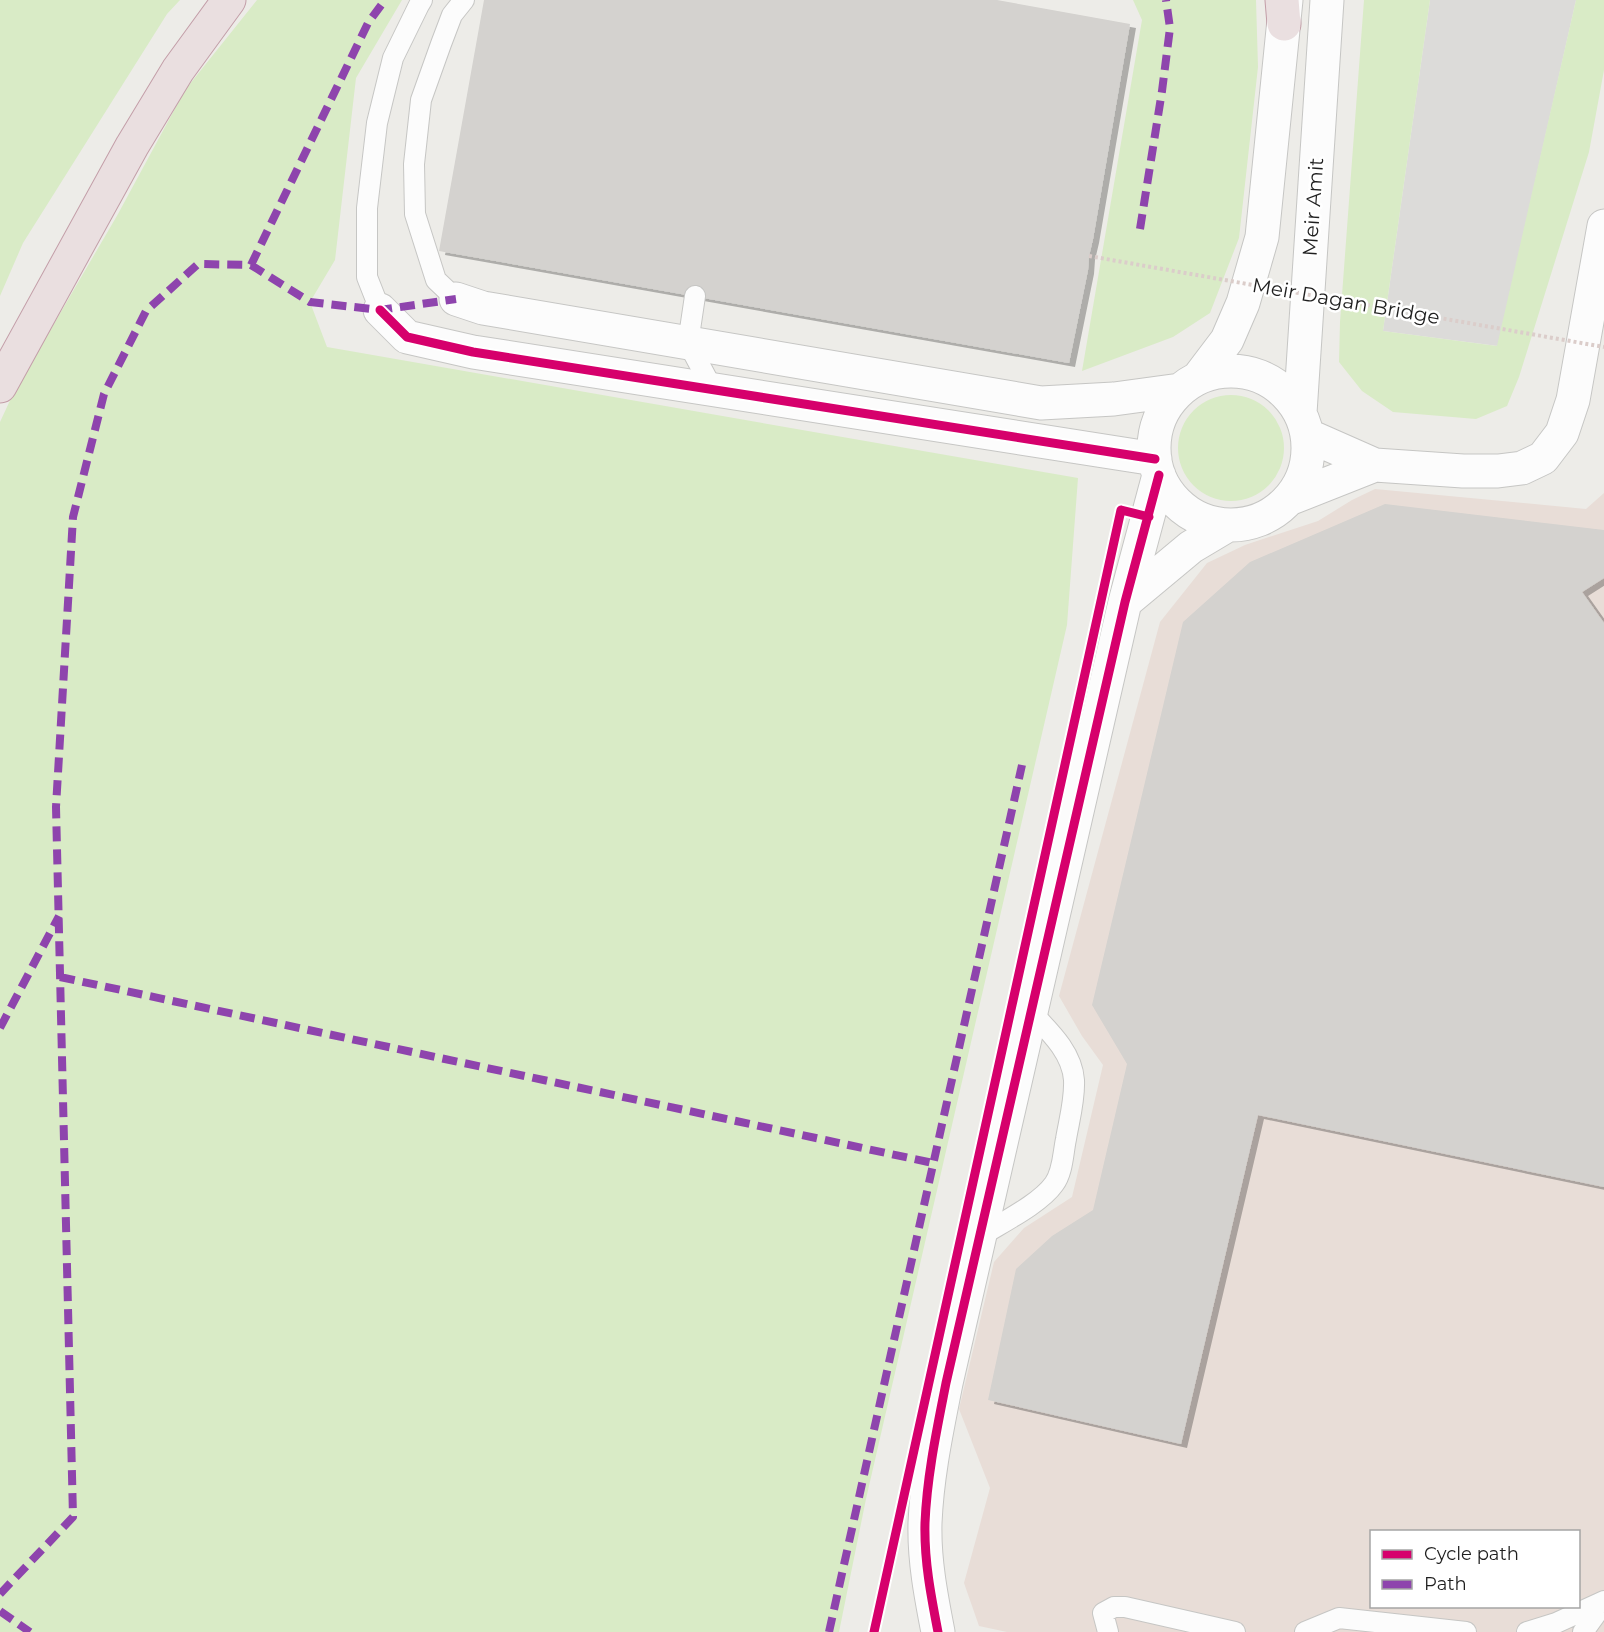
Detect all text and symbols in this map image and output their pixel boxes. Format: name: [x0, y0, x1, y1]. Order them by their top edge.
street label: Meir Amit: [1298, 157, 1328, 257]
street label: Meir Dagan Bridge: [1250, 273, 1442, 329]
legend: [1370, 1530, 1580, 1608]
text: Cycle path: [1424, 1543, 1519, 1565]
text: Path: [1424, 1573, 1467, 1595]

